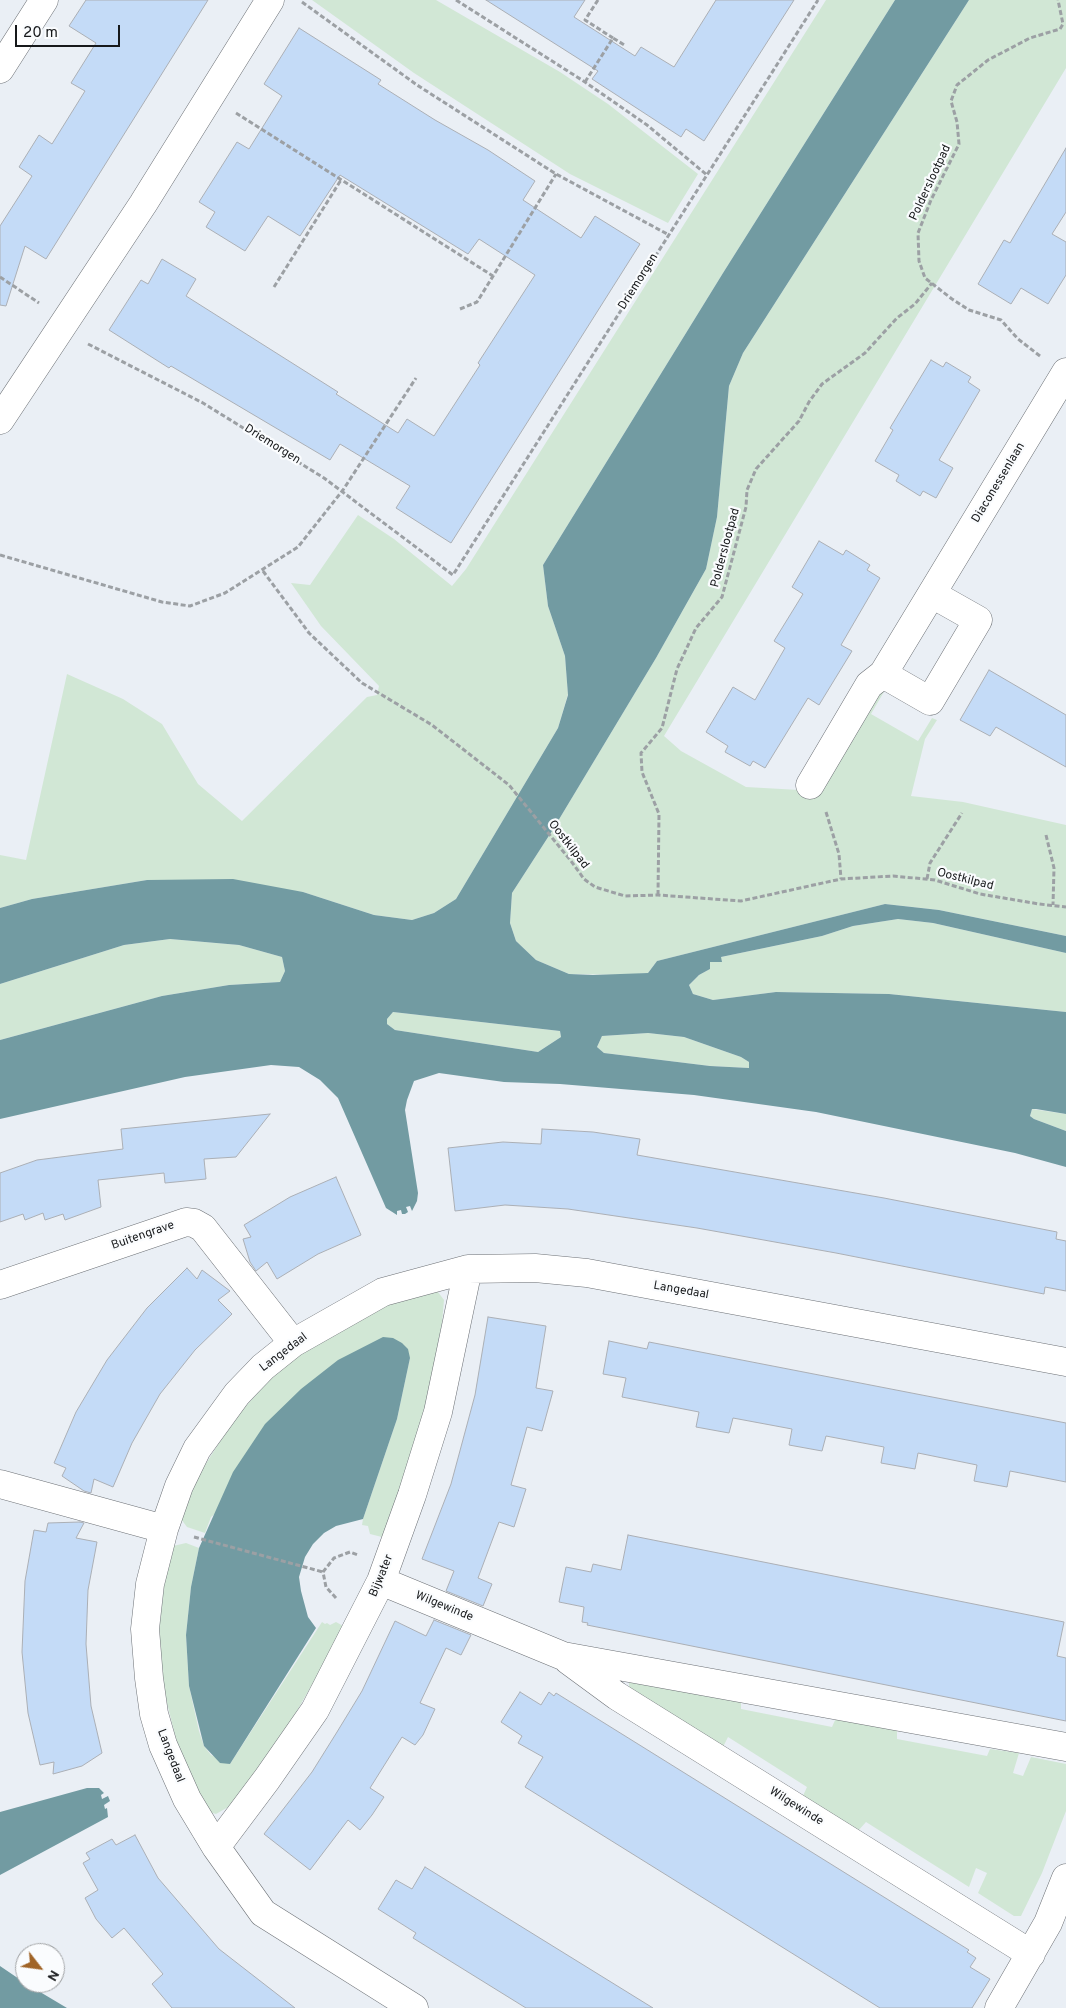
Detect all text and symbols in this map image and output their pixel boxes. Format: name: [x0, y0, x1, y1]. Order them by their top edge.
scale bar: [18, 15, 122, 47]
text: 20 m: [23, 24, 58, 43]
street label: Polderslootpad: [907, 143, 955, 223]
street label: Driemorgen: [616, 251, 662, 313]
street label: Driemorgen: [241, 422, 303, 468]
street label: Diaconessenlaan: [969, 440, 1029, 526]
street label: Polderslootpad: [708, 507, 744, 589]
street label: Oostkilpad: [545, 818, 591, 872]
street label: Oostkilpad: [935, 866, 995, 894]
street label: Buitengrave: [110, 1218, 176, 1254]
street label: Langedaal: [652, 1279, 710, 1303]
street label: Langedaal: [257, 1330, 311, 1376]
street label: Bijwater: [367, 1553, 397, 1599]
street label: Wilgewinde: [413, 1589, 475, 1625]
street label: Langedaal: [153, 1727, 187, 1785]
street label: Wilgewinde: [766, 1785, 826, 1829]
north arrow: [15, 1943, 65, 1993]
text: N: [43, 1967, 62, 1984]

